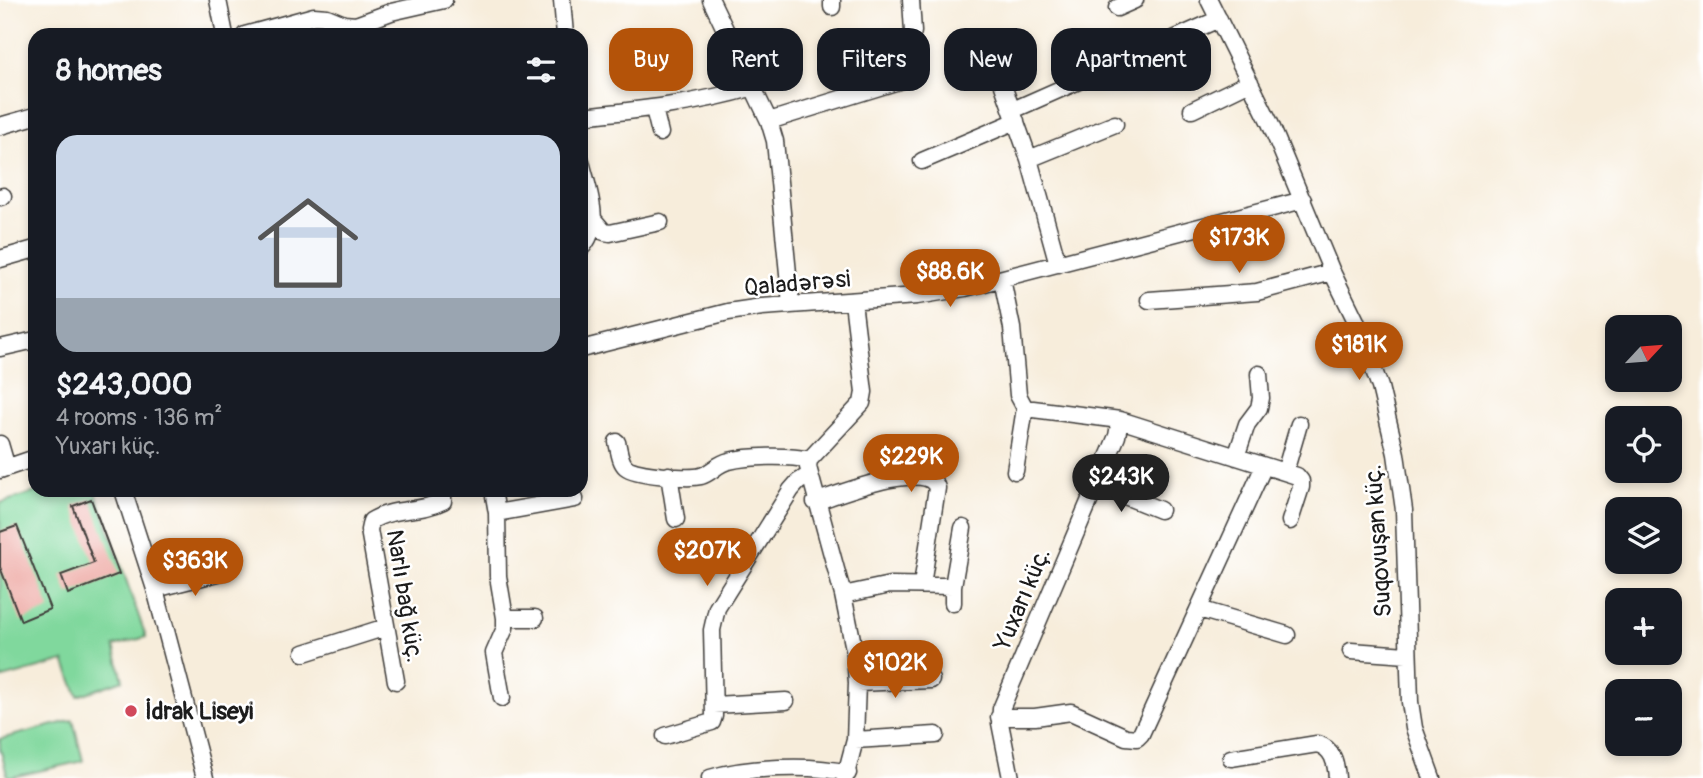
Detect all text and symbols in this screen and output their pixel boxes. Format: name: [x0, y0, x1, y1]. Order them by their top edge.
chip: Buy: [609, 28, 693, 91]
chip: Rent: [707, 28, 803, 91]
chip: Filters: [817, 28, 930, 91]
chip: New: [944, 28, 1037, 91]
chip: Apartment: [1051, 28, 1211, 91]
icon: filters: [522, 51, 560, 89]
text: 8 homes: [56, 52, 162, 89]
icon: home: [245, 180, 371, 306]
pin: $173K: [1190, 216, 1288, 275]
text: $173K: [1209, 223, 1269, 252]
pin: $88.6K: [893, 250, 1007, 309]
text: $88.6K: [916, 257, 984, 286]
street label: Qaladərəsi: [743, 264, 852, 303]
north arrow: [1605, 315, 1682, 392]
map controls: [1605, 315, 1682, 756]
pin: $181K: [1310, 322, 1408, 382]
text: $181K: [1331, 330, 1387, 359]
text: $243,000: [56, 366, 192, 403]
text: 4 rooms · 136 m²: [56, 403, 222, 432]
button: locate: [1605, 406, 1682, 483]
text: Yuxarı küç.: [56, 432, 160, 461]
pin: $229K: [862, 434, 960, 494]
text: $229K: [879, 442, 943, 471]
pin: $243K: [1072, 454, 1170, 514]
text: $243K: [1088, 462, 1154, 491]
street label: Suqovuşan küç.: [1359, 464, 1398, 618]
button: layers: [1605, 497, 1682, 574]
street label: Narlı bağ küç.: [380, 528, 429, 665]
pin: $207K: [658, 528, 756, 588]
text: $207K: [673, 536, 741, 565]
pin: $363K: [146, 538, 244, 598]
street label: Yuxarı küç.: [987, 543, 1057, 656]
text: $363K: [162, 546, 228, 575]
button: +: [1605, 588, 1682, 665]
pin: $102K: [846, 640, 944, 700]
text: $102K: [863, 648, 927, 677]
button: −: [1605, 679, 1682, 756]
place label: İdrak Liseyi: [145, 697, 253, 726]
marker: İdrak Liseyi: [123, 703, 139, 719]

